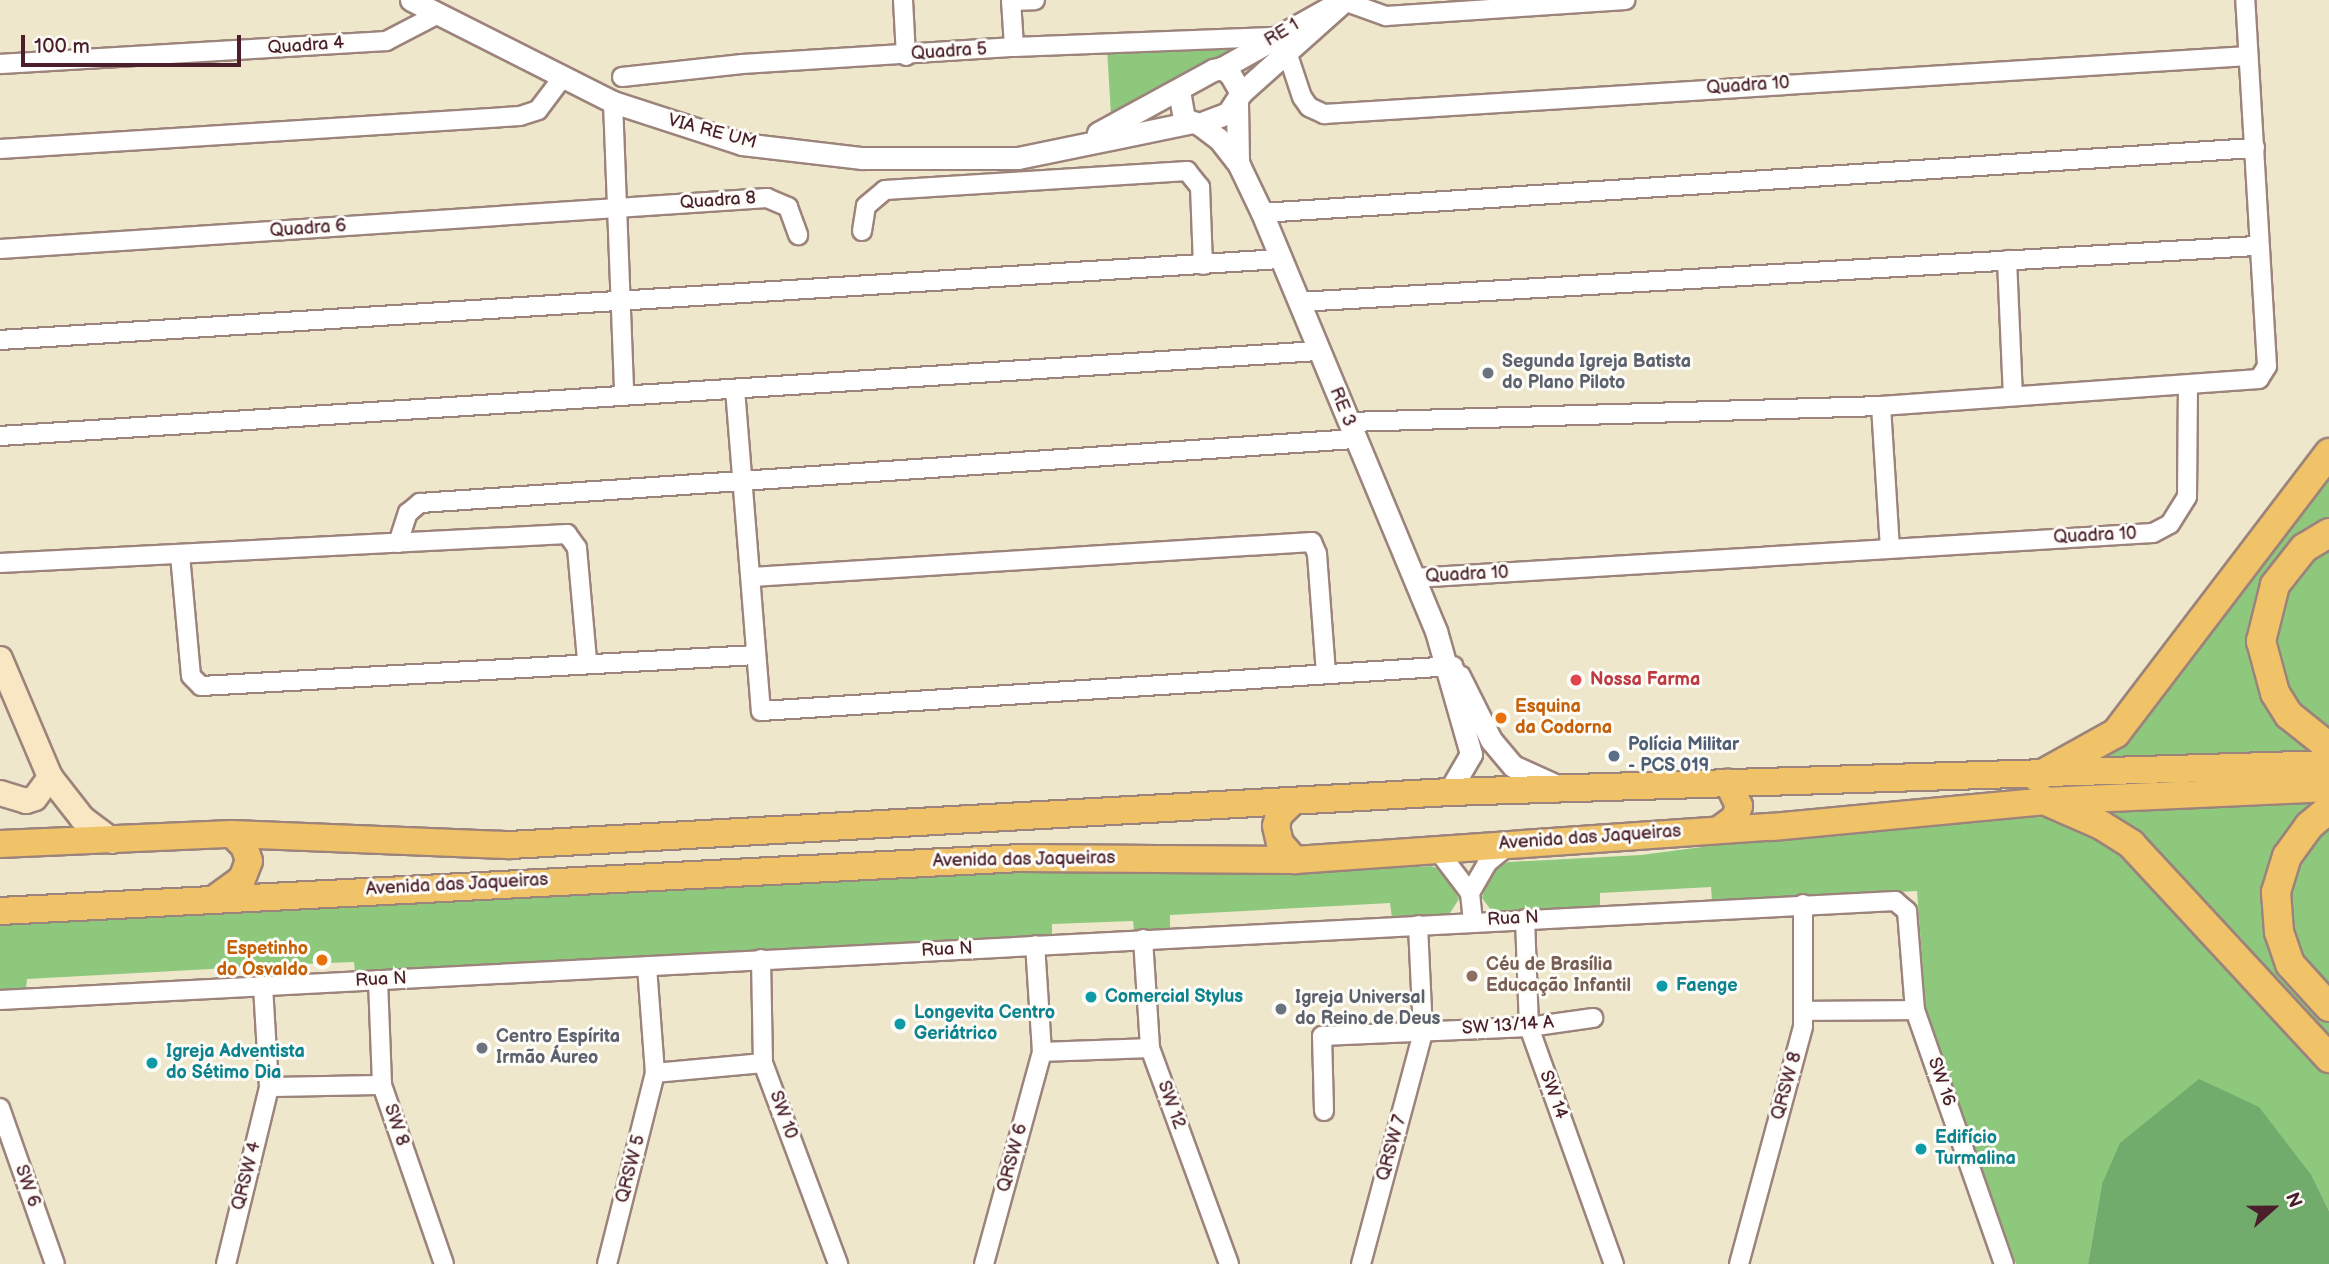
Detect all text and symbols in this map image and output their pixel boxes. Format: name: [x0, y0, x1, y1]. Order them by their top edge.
street label: RE 1: [1261, 14, 1303, 52]
scale bar: [24, 21, 245, 65]
street label: Quadra 4: [267, 33, 345, 59]
text: 100 m: [34, 34, 90, 59]
street label: Quadra 5: [910, 39, 988, 65]
street label: Quadra 10: [1706, 72, 1790, 100]
street label: VIA RE UM: [665, 110, 759, 154]
street label: Quadra 8: [679, 188, 757, 214]
street label: Quadra 6: [269, 216, 347, 242]
place label: Segunda Igreja Batista do Plano Piloto: [1502, 352, 1691, 394]
marker: Segunda Igreja Batista do Plano Piloto: [1480, 365, 1496, 381]
street label: RE 3: [1324, 384, 1360, 430]
street label: Quadra 10: [2053, 523, 2137, 549]
street label: Quadra 10: [1425, 562, 1509, 588]
place label: Nossa Farma: [1590, 669, 1700, 691]
marker: Nossa Farma: [1568, 672, 1584, 688]
place label: Esquina da Codorna: [1515, 697, 1612, 740]
marker: Esquina da Codorna: [1493, 710, 1509, 726]
place label: Polícia Militar - PCS 019: [1628, 735, 1739, 778]
marker: Polícia Militar - PCS 019: [1606, 748, 1622, 764]
street label: Avenida das Jaqueiras: [1498, 821, 1682, 855]
street label: Avenida das Jaqueiras: [932, 848, 1116, 872]
street label: Avenida das Jaqueiras: [365, 869, 549, 901]
street label: Rua N: [1487, 907, 1539, 931]
street label: Rua N: [921, 938, 973, 962]
place label: Espetinho do Osvaldo: [217, 939, 308, 982]
marker: Espetinho do Osvaldo: [314, 952, 330, 968]
place label: Céu de Brasília Educação Infantil: [1486, 955, 1631, 998]
street label: Rua N: [355, 968, 407, 992]
marker: Céu de Brasília Educação Infantil: [1464, 968, 1480, 984]
place label: Faenge: [1676, 975, 1738, 997]
marker: Faenge: [1654, 978, 1670, 994]
place label: Comercial Stylus: [1105, 986, 1243, 1008]
place label: Igreja Universal do Reino de Deus: [1295, 988, 1440, 1030]
marker: Comercial Stylus: [1083, 989, 1099, 1005]
marker: Igreja Universal do Reino de Deus: [1273, 1001, 1289, 1017]
place label: Longevita Centro Geriátrico: [914, 1003, 1055, 1046]
street label: SW 13/14 A: [1461, 1012, 1555, 1040]
marker: Longevita Centro Geriátrico: [892, 1016, 908, 1032]
place label: Centro Espírita Irmão Áureo: [496, 1027, 620, 1070]
marker: Centro Espírita Irmão Áureo: [474, 1040, 490, 1056]
place label: Igreja Adventista do Sétimo Dia: [166, 1042, 305, 1084]
street label: QRSW 8: [1768, 1050, 1806, 1122]
marker: Igreja Adventista do Sétimo Dia: [144, 1055, 160, 1071]
street label: SW 16: [1923, 1055, 1959, 1109]
street label: SW 14: [1534, 1068, 1572, 1122]
street label: SW 12: [1152, 1078, 1190, 1132]
street label: SW 10: [764, 1088, 802, 1142]
street label: SW 8: [379, 1101, 413, 1149]
street label: QRSW 7: [1373, 1112, 1411, 1184]
street label: QRSW 6: [994, 1121, 1032, 1195]
place label: Edifício Turmalina: [1935, 1128, 2016, 1170]
street label: QRSW 5: [612, 1133, 650, 1205]
street label: QRSW 4: [228, 1139, 266, 1213]
marker: Edifício Turmalina: [1913, 1141, 1929, 1157]
street label: SW 6: [10, 1162, 44, 1210]
north arrow: [2238, 1173, 2308, 1243]
text: N: [2280, 1190, 2306, 1211]

